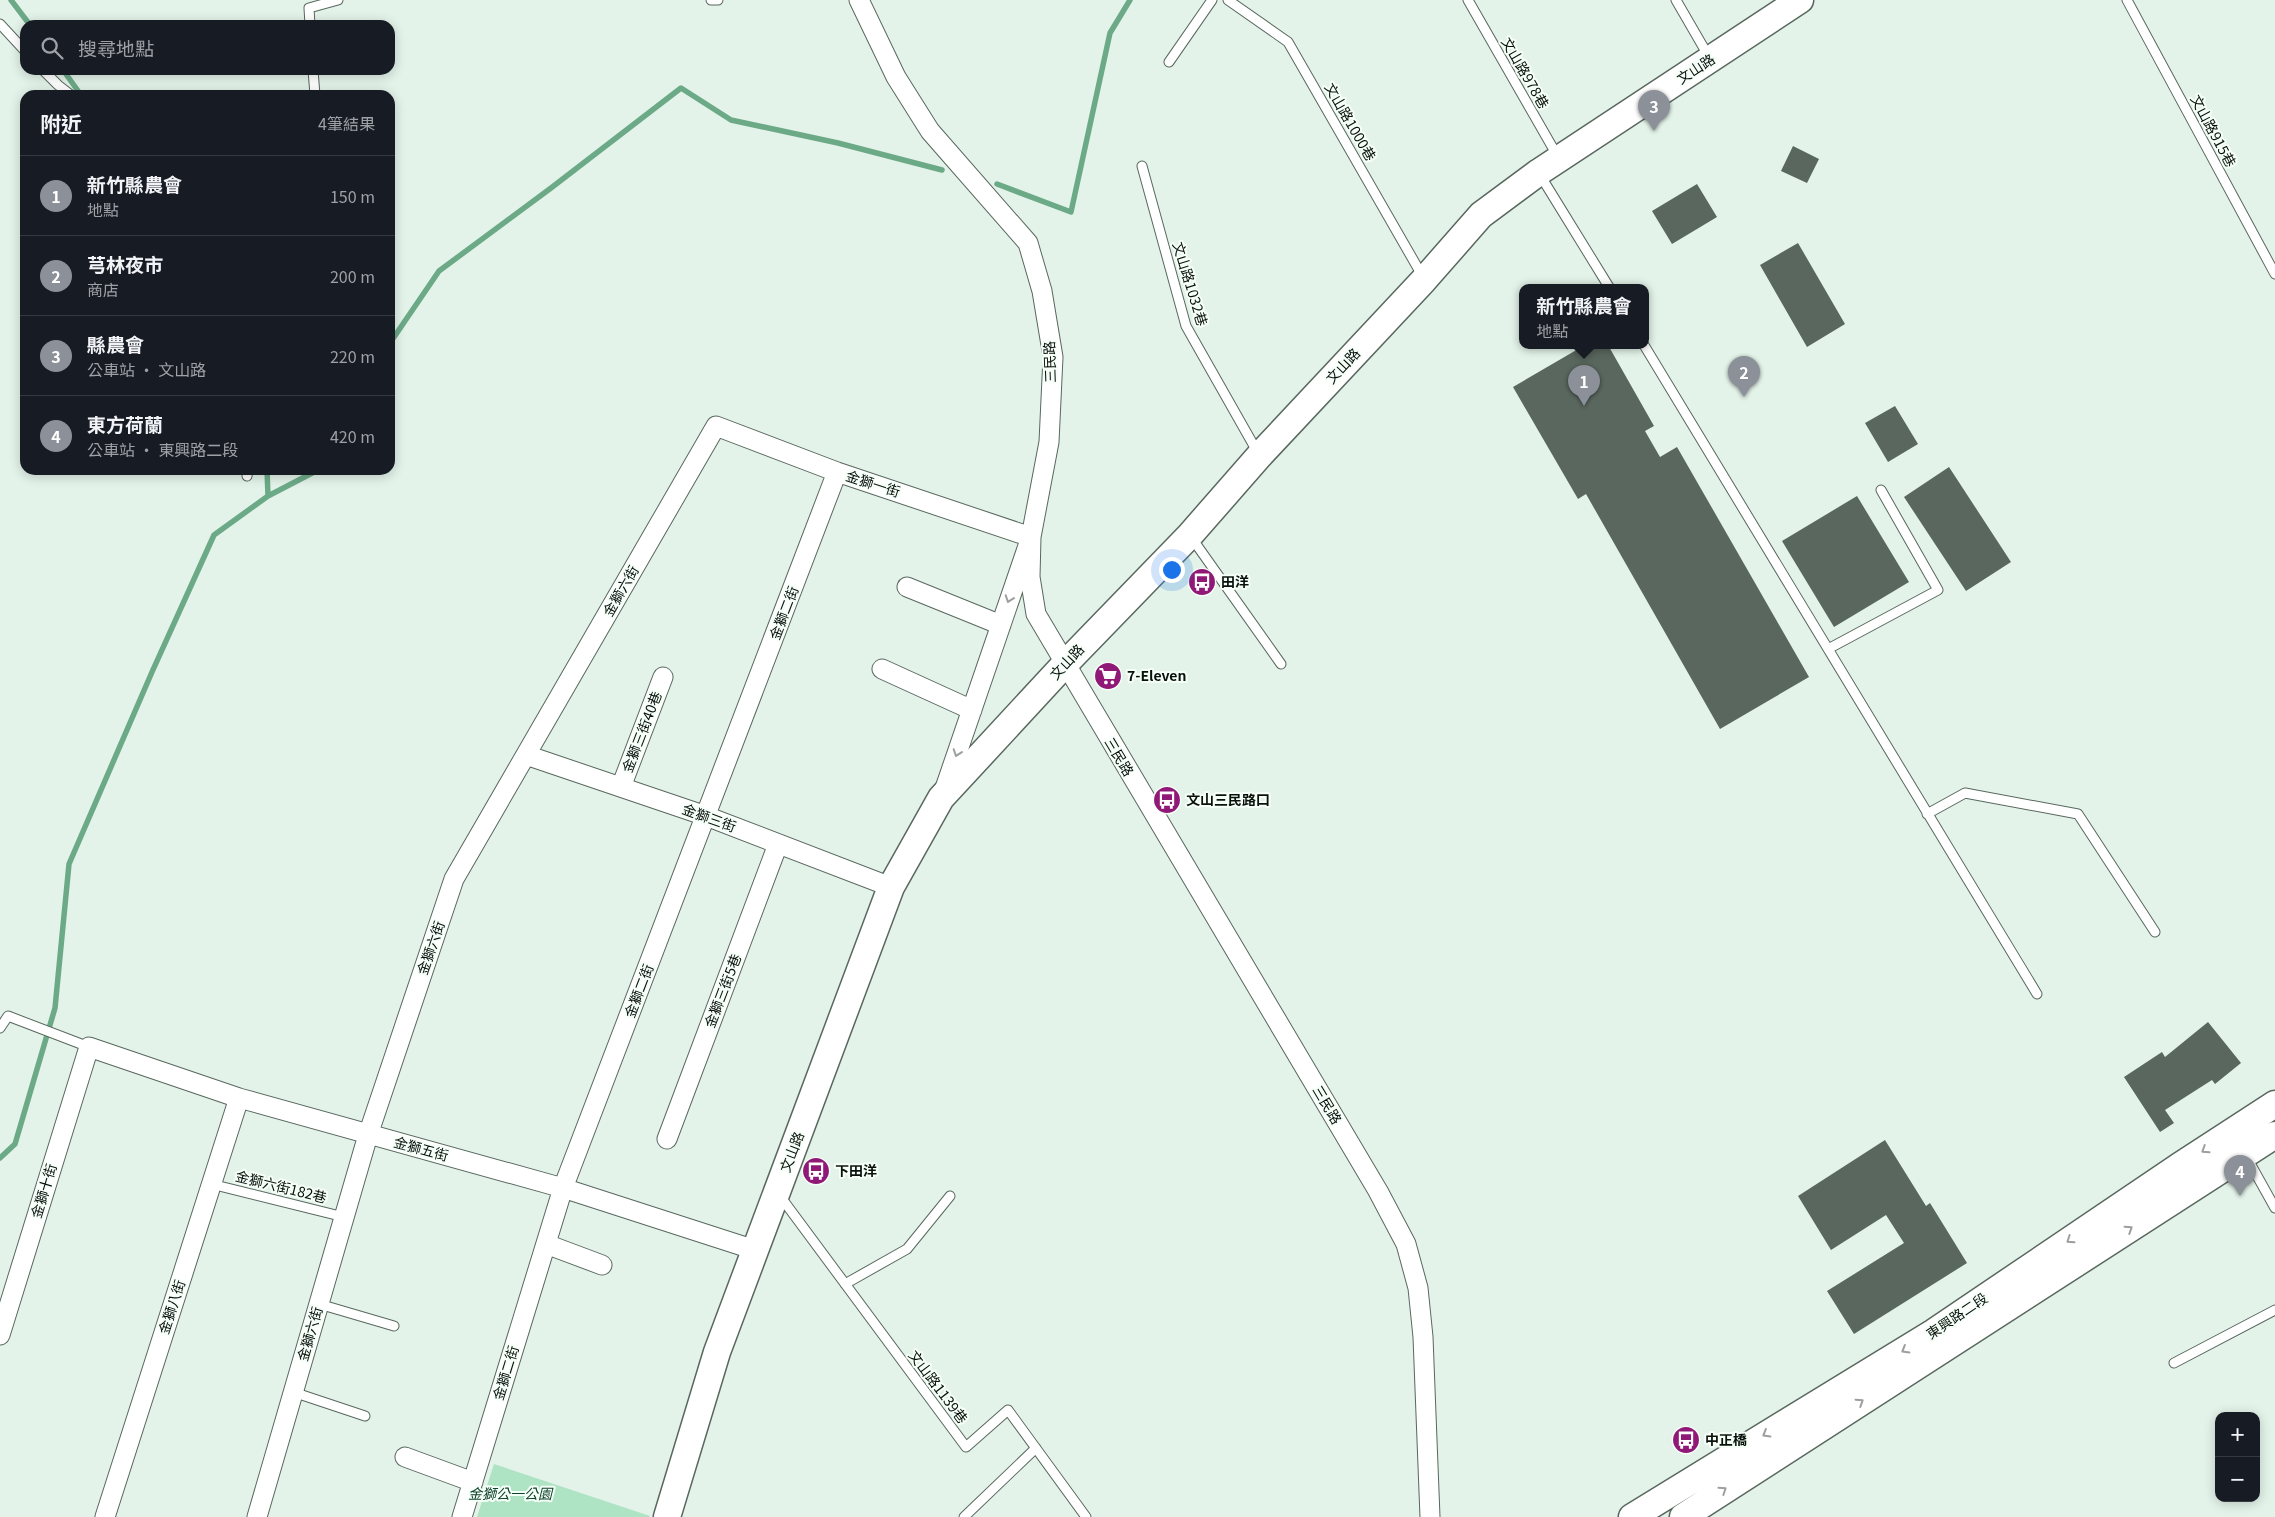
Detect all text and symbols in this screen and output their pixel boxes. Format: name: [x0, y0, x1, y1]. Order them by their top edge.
search box: [20, 20, 395, 75]
street label: 文山路978巷: [1497, 33, 1554, 112]
icon: search: [38, 34, 66, 62]
text: 搜尋地點: [78, 34, 154, 61]
street label: 文山路: [1672, 48, 1719, 88]
street label: 文山路1000巷: [1320, 79, 1381, 164]
pin: 3: [1638, 90, 1670, 131]
street label: 文山路915巷: [2186, 91, 2241, 170]
text: 附近: [40, 108, 82, 138]
text: 4筆結果: [318, 111, 375, 135]
text: 新竹縣農會: [87, 170, 182, 197]
text: 1: [51, 184, 61, 208]
text: 150 m: [330, 184, 375, 208]
text: 地點: [87, 197, 119, 221]
street label: 文山路1032巷: [1169, 239, 1213, 328]
text: 芎林夜市: [87, 250, 163, 277]
text: 2: [51, 264, 61, 288]
text: 200 m: [330, 264, 375, 288]
text: 商店: [87, 277, 119, 301]
popup: [1519, 284, 1649, 349]
text: 新竹縣農會: [1536, 291, 1632, 318]
text: 地點: [1536, 318, 1569, 342]
text: 縣農會: [87, 330, 144, 357]
street label: 三民路: [1038, 341, 1060, 383]
street label: 文山路: [1321, 343, 1364, 387]
text: 3: [51, 344, 61, 368]
text: 220 m: [330, 344, 375, 368]
pin: 2: [1728, 356, 1760, 397]
text: 公車站 · 文山路: [87, 357, 206, 381]
pin: 1: [1568, 365, 1600, 406]
text: 東方荷蘭: [87, 410, 163, 437]
text: 4: [51, 424, 61, 448]
text: 420 m: [330, 424, 375, 448]
text: 公車站 · 東興路二段: [87, 437, 238, 461]
street label: 金獅一街: [844, 465, 903, 501]
your location: [1159, 557, 1185, 583]
street label: 金獅六街: [597, 561, 643, 620]
bus stop icon: 田洋: [1187, 567, 1217, 597]
place label: 田洋: [1221, 571, 1249, 591]
street label: 金獅二街: [764, 583, 802, 642]
one-way arrow: [1005, 595, 1015, 603]
street label: 文山路: [1045, 639, 1088, 683]
supermarket icon: 7-Eleven: [1093, 661, 1123, 691]
place label: 7-Eleven: [1127, 665, 1186, 685]
street label: 金獅三街40巷: [616, 688, 666, 775]
street label: 三民路: [1100, 733, 1139, 780]
one-way arrow: [953, 748, 963, 757]
bus stop icon: 文山三民路口: [1152, 785, 1182, 815]
place label: 文山三民路口: [1186, 789, 1270, 809]
street label: 金獅三街: [680, 798, 739, 836]
street label: 金獅六街: [411, 918, 449, 977]
street label: 金獅三街5巷: [699, 951, 745, 1031]
street label: 金獅二街: [619, 961, 657, 1020]
street label: 三民路: [1308, 1081, 1347, 1128]
street label: 文山路: [774, 1128, 808, 1175]
street label: 金獅五街: [392, 1131, 451, 1165]
one-way arrow: [2201, 1143, 2210, 1153]
pin: 4: [2224, 1155, 2256, 1196]
bus stop icon: 下田洋: [801, 1156, 831, 1186]
place label: 下田洋: [835, 1160, 877, 1180]
street label: 金獅十街: [25, 1161, 61, 1220]
street label: 金獅六街182巷: [234, 1165, 329, 1207]
one-way arrow: [2124, 1226, 2133, 1236]
one-way arrow: [2066, 1234, 2075, 1243]
street label: 金獅八街: [153, 1277, 189, 1336]
street label: 東興路二段: [1922, 1287, 1991, 1343]
street label: 金獅六街: [292, 1304, 326, 1363]
street label: 金獅二街: [487, 1343, 523, 1402]
one-way arrow: [1902, 1343, 1911, 1353]
street label: 文山路1139巷: [905, 1346, 973, 1427]
one-way arrow: [1854, 1399, 1863, 1408]
map controls: [2215, 1412, 2260, 1502]
button: +: [2215, 1412, 2260, 1457]
bus stop icon: 中正橋: [1671, 1425, 1701, 1455]
one-way arrow: [1763, 1428, 1772, 1438]
place label: 中正橋: [1705, 1429, 1747, 1449]
button: −: [2215, 1457, 2260, 1502]
park label: 金獅公一公園: [468, 1483, 554, 1503]
one-way arrow: [1717, 1487, 1727, 1496]

